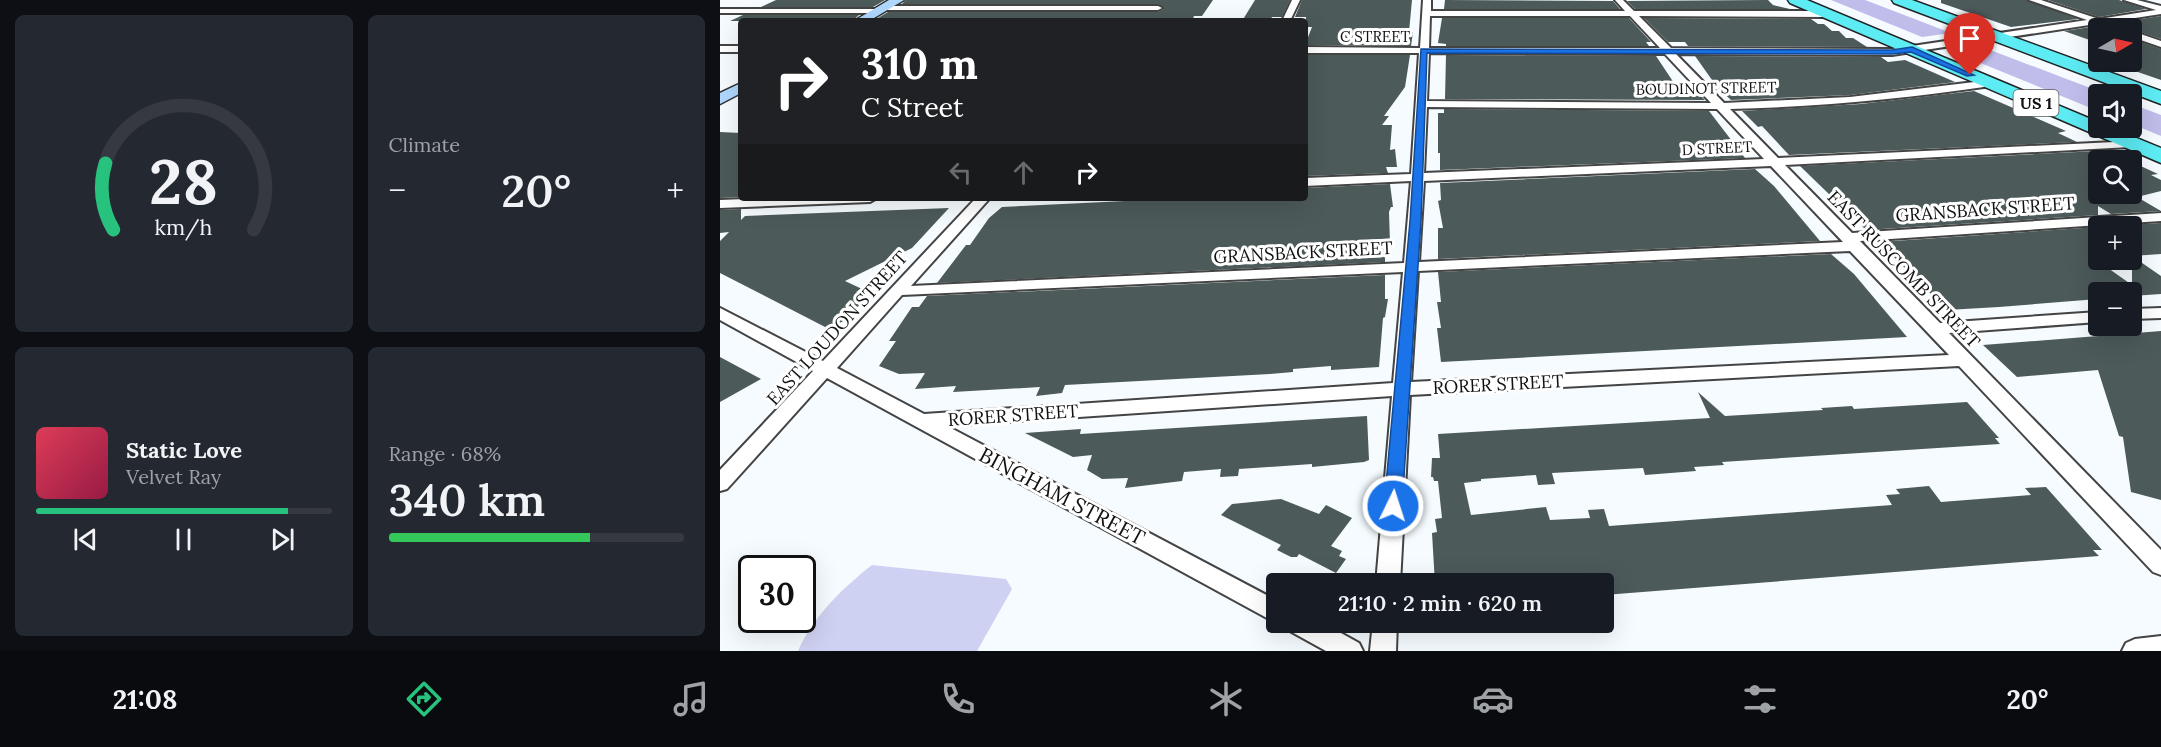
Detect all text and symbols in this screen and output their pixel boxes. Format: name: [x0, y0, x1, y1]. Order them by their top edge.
pin: [1944, 13, 1995, 75]
north arrow: [2088, 18, 2142, 72]
map controls: [2088, 18, 2142, 336]
icon: arrive: [1953, 22, 1986, 55]
street label: C STREET: [1340, 27, 1411, 46]
text: 310 m: [861, 37, 978, 91]
icon: right: [762, 42, 840, 120]
street label: BOUDINOT STREET: [1635, 77, 1777, 99]
button: sound: [2088, 84, 2142, 138]
text: C Street: [861, 90, 964, 124]
road number: US 1: [2014, 90, 2058, 116]
text: Climate: [389, 132, 460, 157]
street label: D STREET: [1681, 137, 1753, 159]
text: 28: [149, 141, 218, 221]
button: search: [2088, 150, 2142, 204]
icon: left: [944, 156, 977, 189]
icon: ahead: [1007, 156, 1040, 189]
icon: right: [1070, 156, 1103, 189]
text: 20°: [501, 162, 571, 219]
text: −: [389, 169, 406, 211]
text: +: [666, 169, 684, 211]
street label: EAST RUSCOMB STREET: [1823, 185, 1986, 353]
street label: GRANSBACK STREET: [1895, 191, 2076, 227]
text: km/h: [155, 214, 213, 242]
button: +: [2088, 216, 2142, 270]
street label: GRANSBACK STREET: [1213, 236, 1394, 268]
street label: EAST LOUDON STREET: [762, 246, 913, 410]
button: −: [2088, 282, 2142, 336]
street label: RORER STREET: [1432, 369, 1564, 399]
street label: RORER STREET: [947, 399, 1080, 431]
text: Static Love: [126, 436, 242, 464]
text: Range · 68%: [389, 441, 501, 466]
street label: BINGHAM STREET: [974, 441, 1150, 551]
text: Velvet Ray: [126, 464, 221, 489]
text: 340 km: [389, 471, 545, 528]
position arrow: [1361, 474, 1425, 538]
icon: previous: [69, 523, 102, 556]
icon: pause: [167, 523, 200, 556]
icon: next: [266, 523, 299, 556]
speed limit sign: 30: [738, 555, 816, 633]
text: 21:10 · 2 min · 620 m: [1338, 589, 1542, 617]
icon: directions: [403, 678, 445, 720]
icon: music: [670, 678, 712, 720]
icon: phone: [937, 678, 979, 720]
icon: climate: [1205, 678, 1247, 720]
icon: car: [1472, 678, 1514, 720]
icon: filters: [1739, 678, 1781, 720]
text: 21:08: [113, 682, 177, 716]
text: 20°: [2006, 682, 2048, 716]

